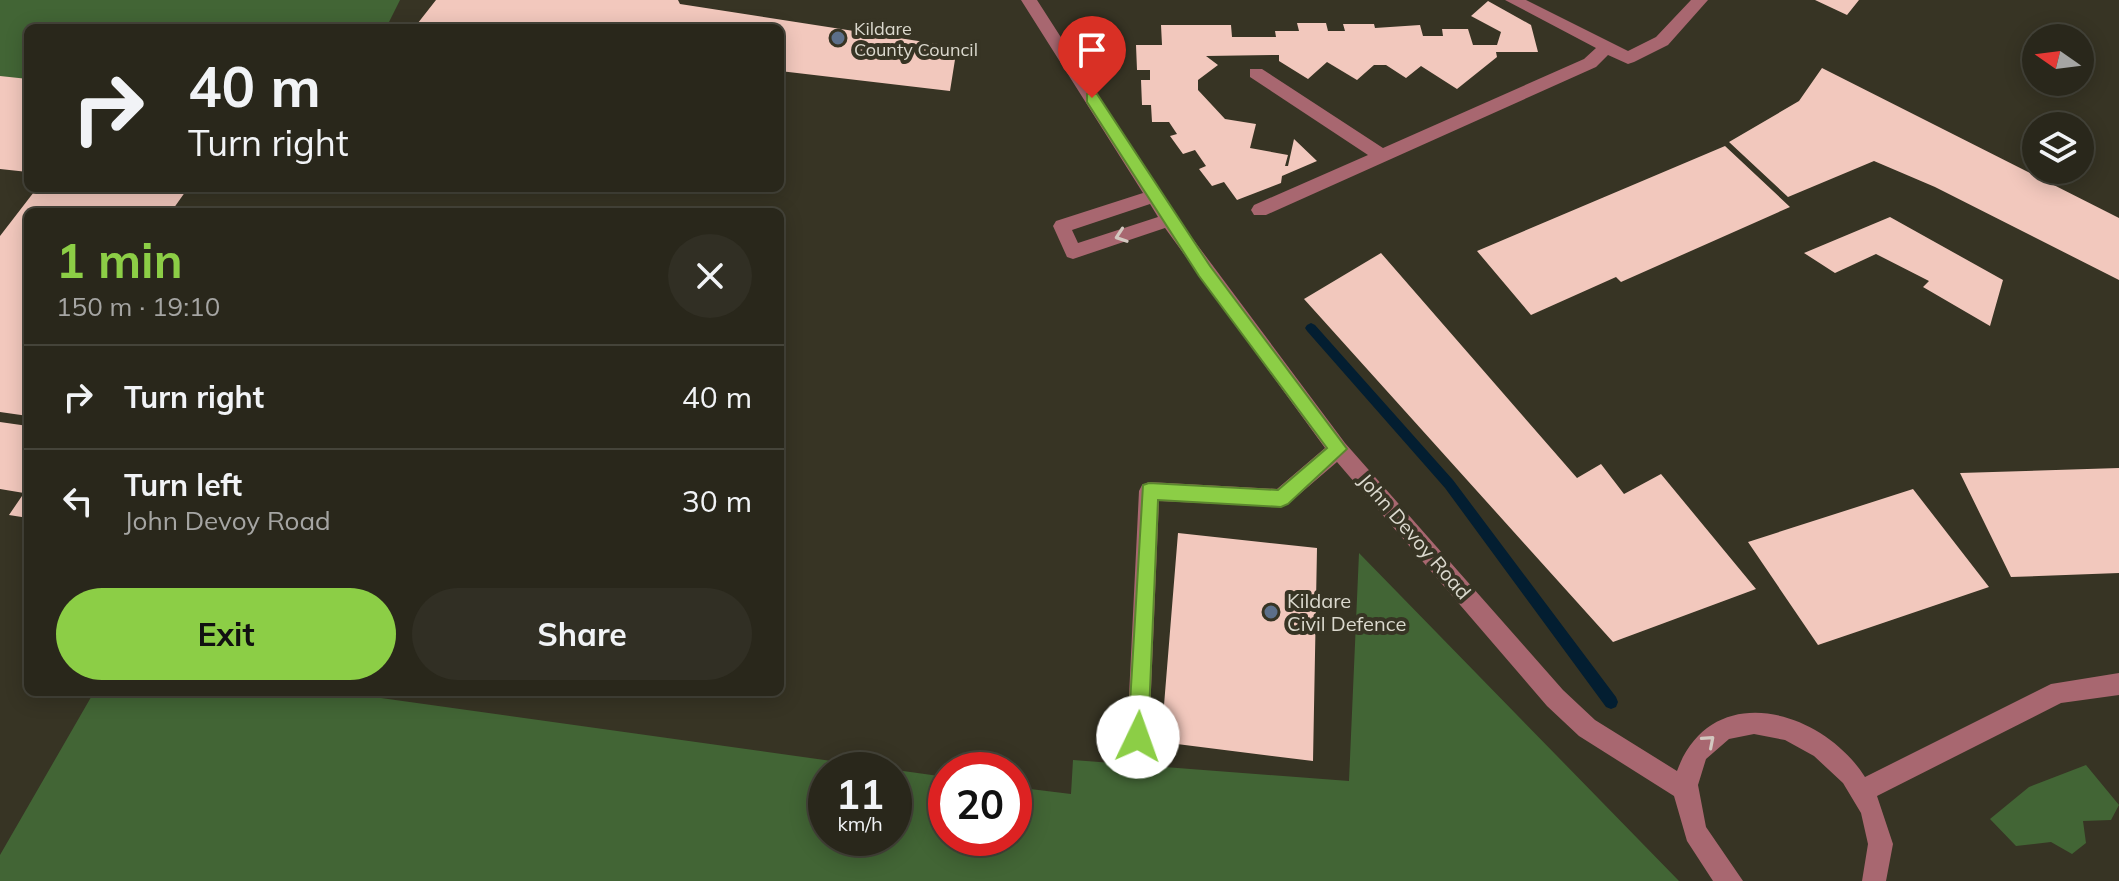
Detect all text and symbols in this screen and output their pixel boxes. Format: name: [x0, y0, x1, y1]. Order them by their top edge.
pin: [1058, 16, 1126, 98]
place label: Kildare County Council: [854, 17, 978, 61]
north arrow: [2022, 24, 2094, 96]
map controls: [2022, 24, 2094, 184]
icon: arrive: [1070, 28, 1114, 72]
marker: Kildare County Council: [829, 29, 847, 47]
text: 40 m: [188, 51, 321, 121]
icon: right: [56, 56, 160, 160]
button: layers: [2022, 112, 2094, 184]
text: Turn right: [188, 120, 349, 165]
one-way arrow: [1115, 226, 1129, 242]
text: 1 min: [56, 230, 183, 290]
button: close: [668, 234, 752, 318]
text: 150 m · 19:10: [56, 290, 220, 323]
icon: right: [56, 375, 100, 419]
text: Turn right: [124, 378, 264, 416]
text: 40 m: [682, 378, 752, 416]
text: Turn left: [124, 466, 242, 504]
street label: John Devoy Road: [1353, 468, 1477, 604]
icon: left: [56, 479, 100, 523]
text: 30 m: [682, 482, 752, 520]
text: John Devoy Road: [124, 504, 331, 537]
button: Exit: [56, 588, 396, 680]
button: Share: [412, 588, 752, 680]
place label: Kildare Civil Defence: [1287, 588, 1406, 636]
marker: Kildare Civil Defence: [1262, 603, 1280, 621]
position arrow: [1096, 695, 1180, 779]
one-way arrow: [1700, 736, 1714, 750]
speed limit sign: 20: [928, 752, 1032, 856]
text: 11: [836, 769, 884, 819]
text: km/h: [837, 811, 883, 836]

